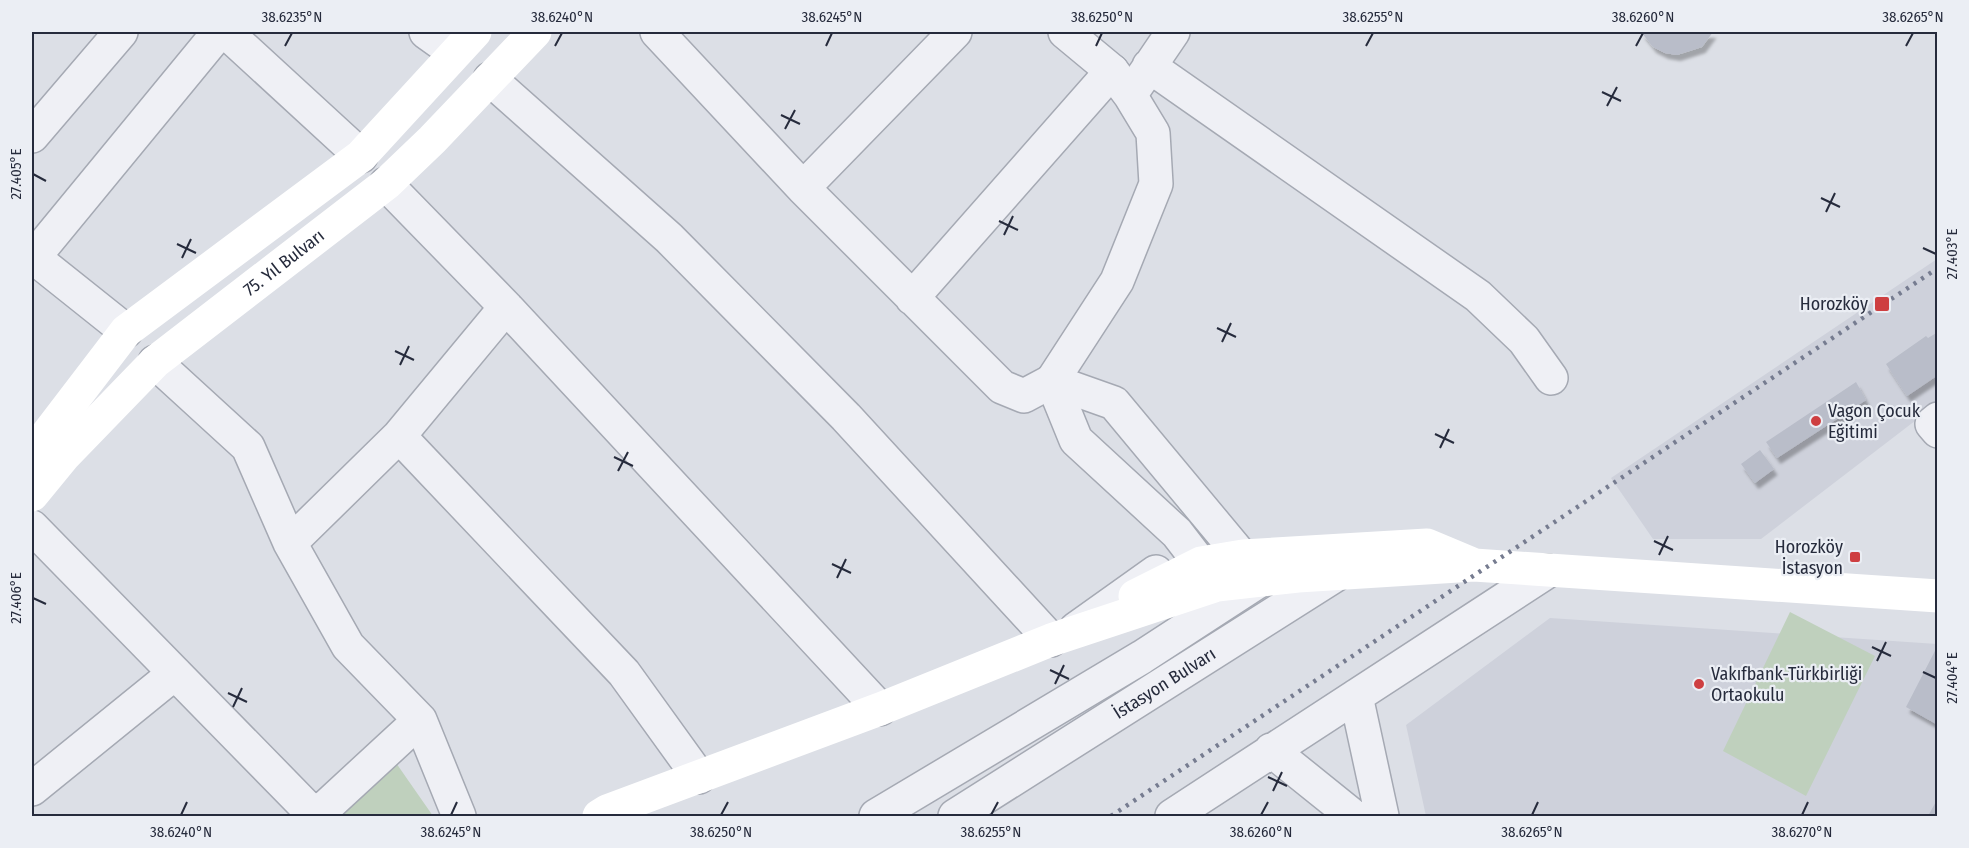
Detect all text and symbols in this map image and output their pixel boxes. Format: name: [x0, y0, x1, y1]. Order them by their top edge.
text: 38.6235°N: [262, 8, 322, 26]
text: 38.6240°N: [531, 8, 593, 26]
text: 38.6245°N: [802, 8, 862, 26]
text: 38.6250°N: [1071, 8, 1133, 26]
text: 38.6255°N: [1343, 8, 1403, 26]
text: 38.6260°N: [1612, 8, 1674, 26]
text: 38.6265°N: [1882, 8, 1944, 26]
text: 27.405°E: [7, 148, 25, 200]
street label: 75. Yıl Bulvarı: [239, 225, 329, 301]
text: 27.403°E: [1943, 228, 1961, 280]
place label: Horozköy: [1800, 293, 1868, 315]
marker: Horozköy: [1873, 295, 1891, 313]
place label: Vagon Çocuk Eğitimi: [1828, 400, 1921, 443]
marker: Vagon Çocuk Eğitimi: [1809, 414, 1823, 428]
place label: Horozköy İstasyon: [1775, 536, 1843, 579]
marker: Horozköy İstasyon: [1848, 550, 1862, 564]
text: 27.406°E: [7, 572, 25, 624]
street label: İstasyon Bulvarı: [1109, 643, 1220, 724]
text: 27.404°E: [1943, 652, 1961, 704]
place label: Vakıfbank-Türkbirliği Ortaokulu: [1711, 663, 1862, 706]
marker: Vakıfbank-Türkbirliği Ortaokulu: [1692, 677, 1706, 691]
text: 38.6240°N: [150, 823, 212, 841]
text: 38.6245°N: [421, 823, 481, 841]
text: 38.6250°N: [690, 823, 752, 841]
text: 38.6255°N: [961, 823, 1021, 841]
text: 38.6260°N: [1230, 823, 1292, 841]
text: 38.6265°N: [1501, 823, 1563, 841]
text: 38.6270°N: [1772, 823, 1832, 841]

